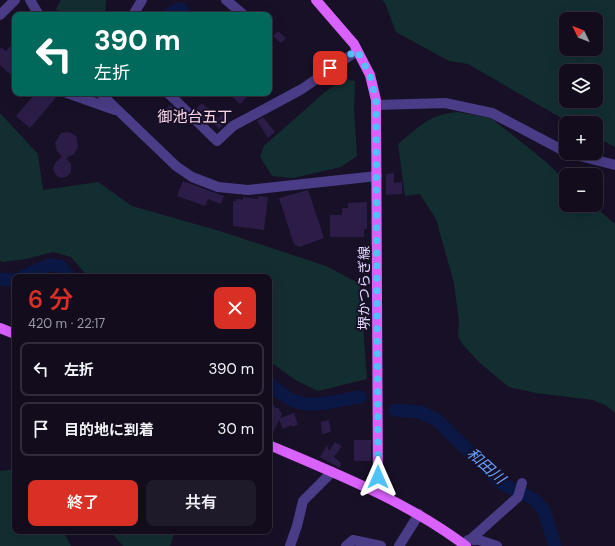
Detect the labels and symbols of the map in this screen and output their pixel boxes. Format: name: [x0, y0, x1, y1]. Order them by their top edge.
north arrow: [559, 12, 603, 56]
pin: [313, 51, 347, 85]
district label: 御池台五丁: [157, 107, 233, 127]
street label: 堺かつらぎ線: [355, 246, 373, 330]
water label: 和田川: [463, 444, 511, 490]
position arrow: [357, 456, 399, 498]

